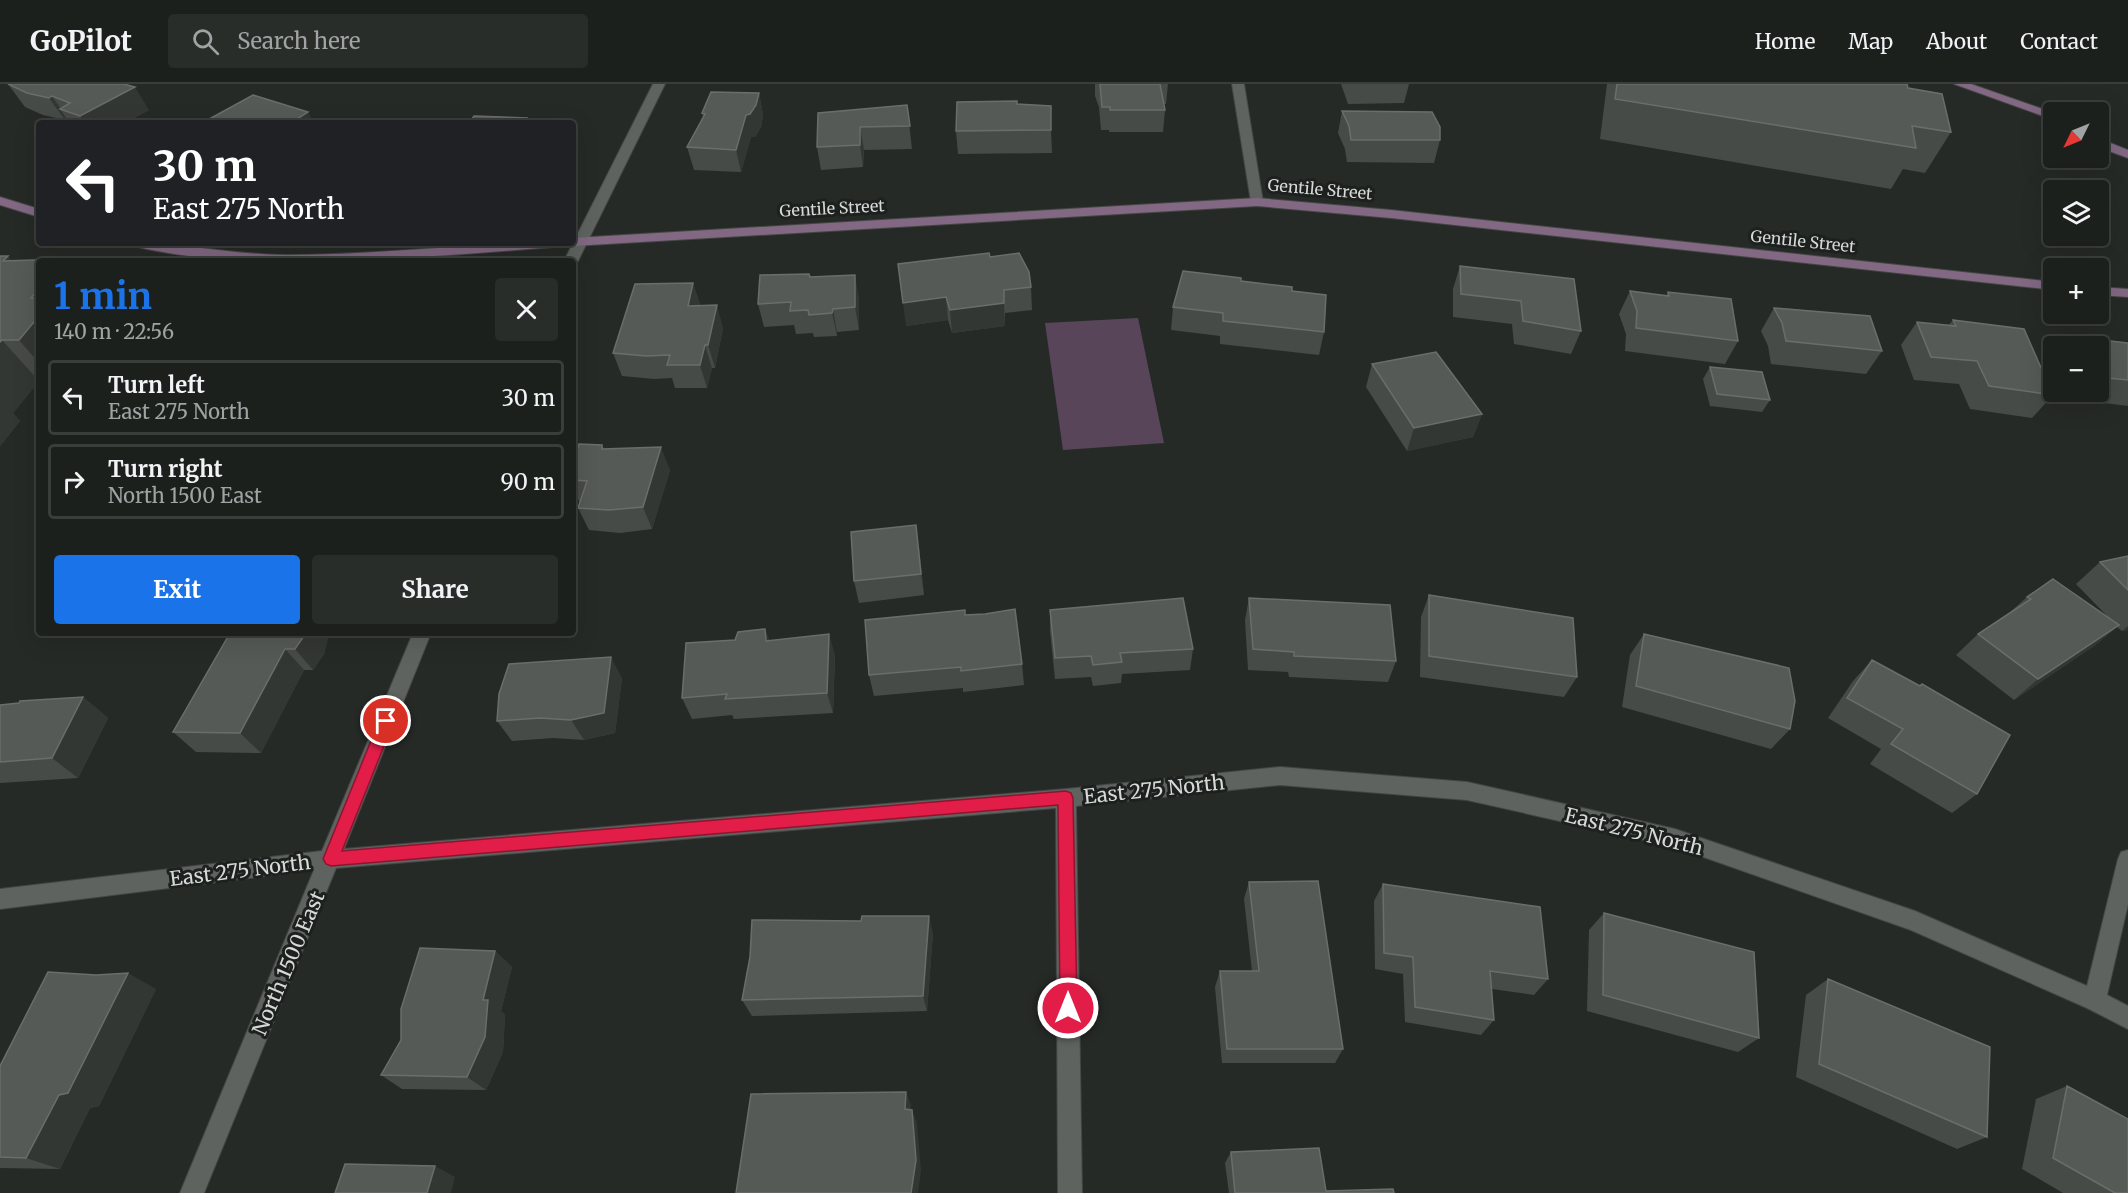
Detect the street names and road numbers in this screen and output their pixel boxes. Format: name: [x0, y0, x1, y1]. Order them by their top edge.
street label: Gentile Street: [1267, 174, 1374, 204]
street label: Gentile Street: [779, 195, 886, 221]
street label: Gentile Street: [1750, 226, 1857, 257]
street label: East 275 North: [1082, 769, 1226, 809]
street label: East 275 North: [1562, 802, 1706, 860]
street label: East 275 North: [168, 849, 312, 891]
street label: North 1500 East: [246, 887, 330, 1039]

